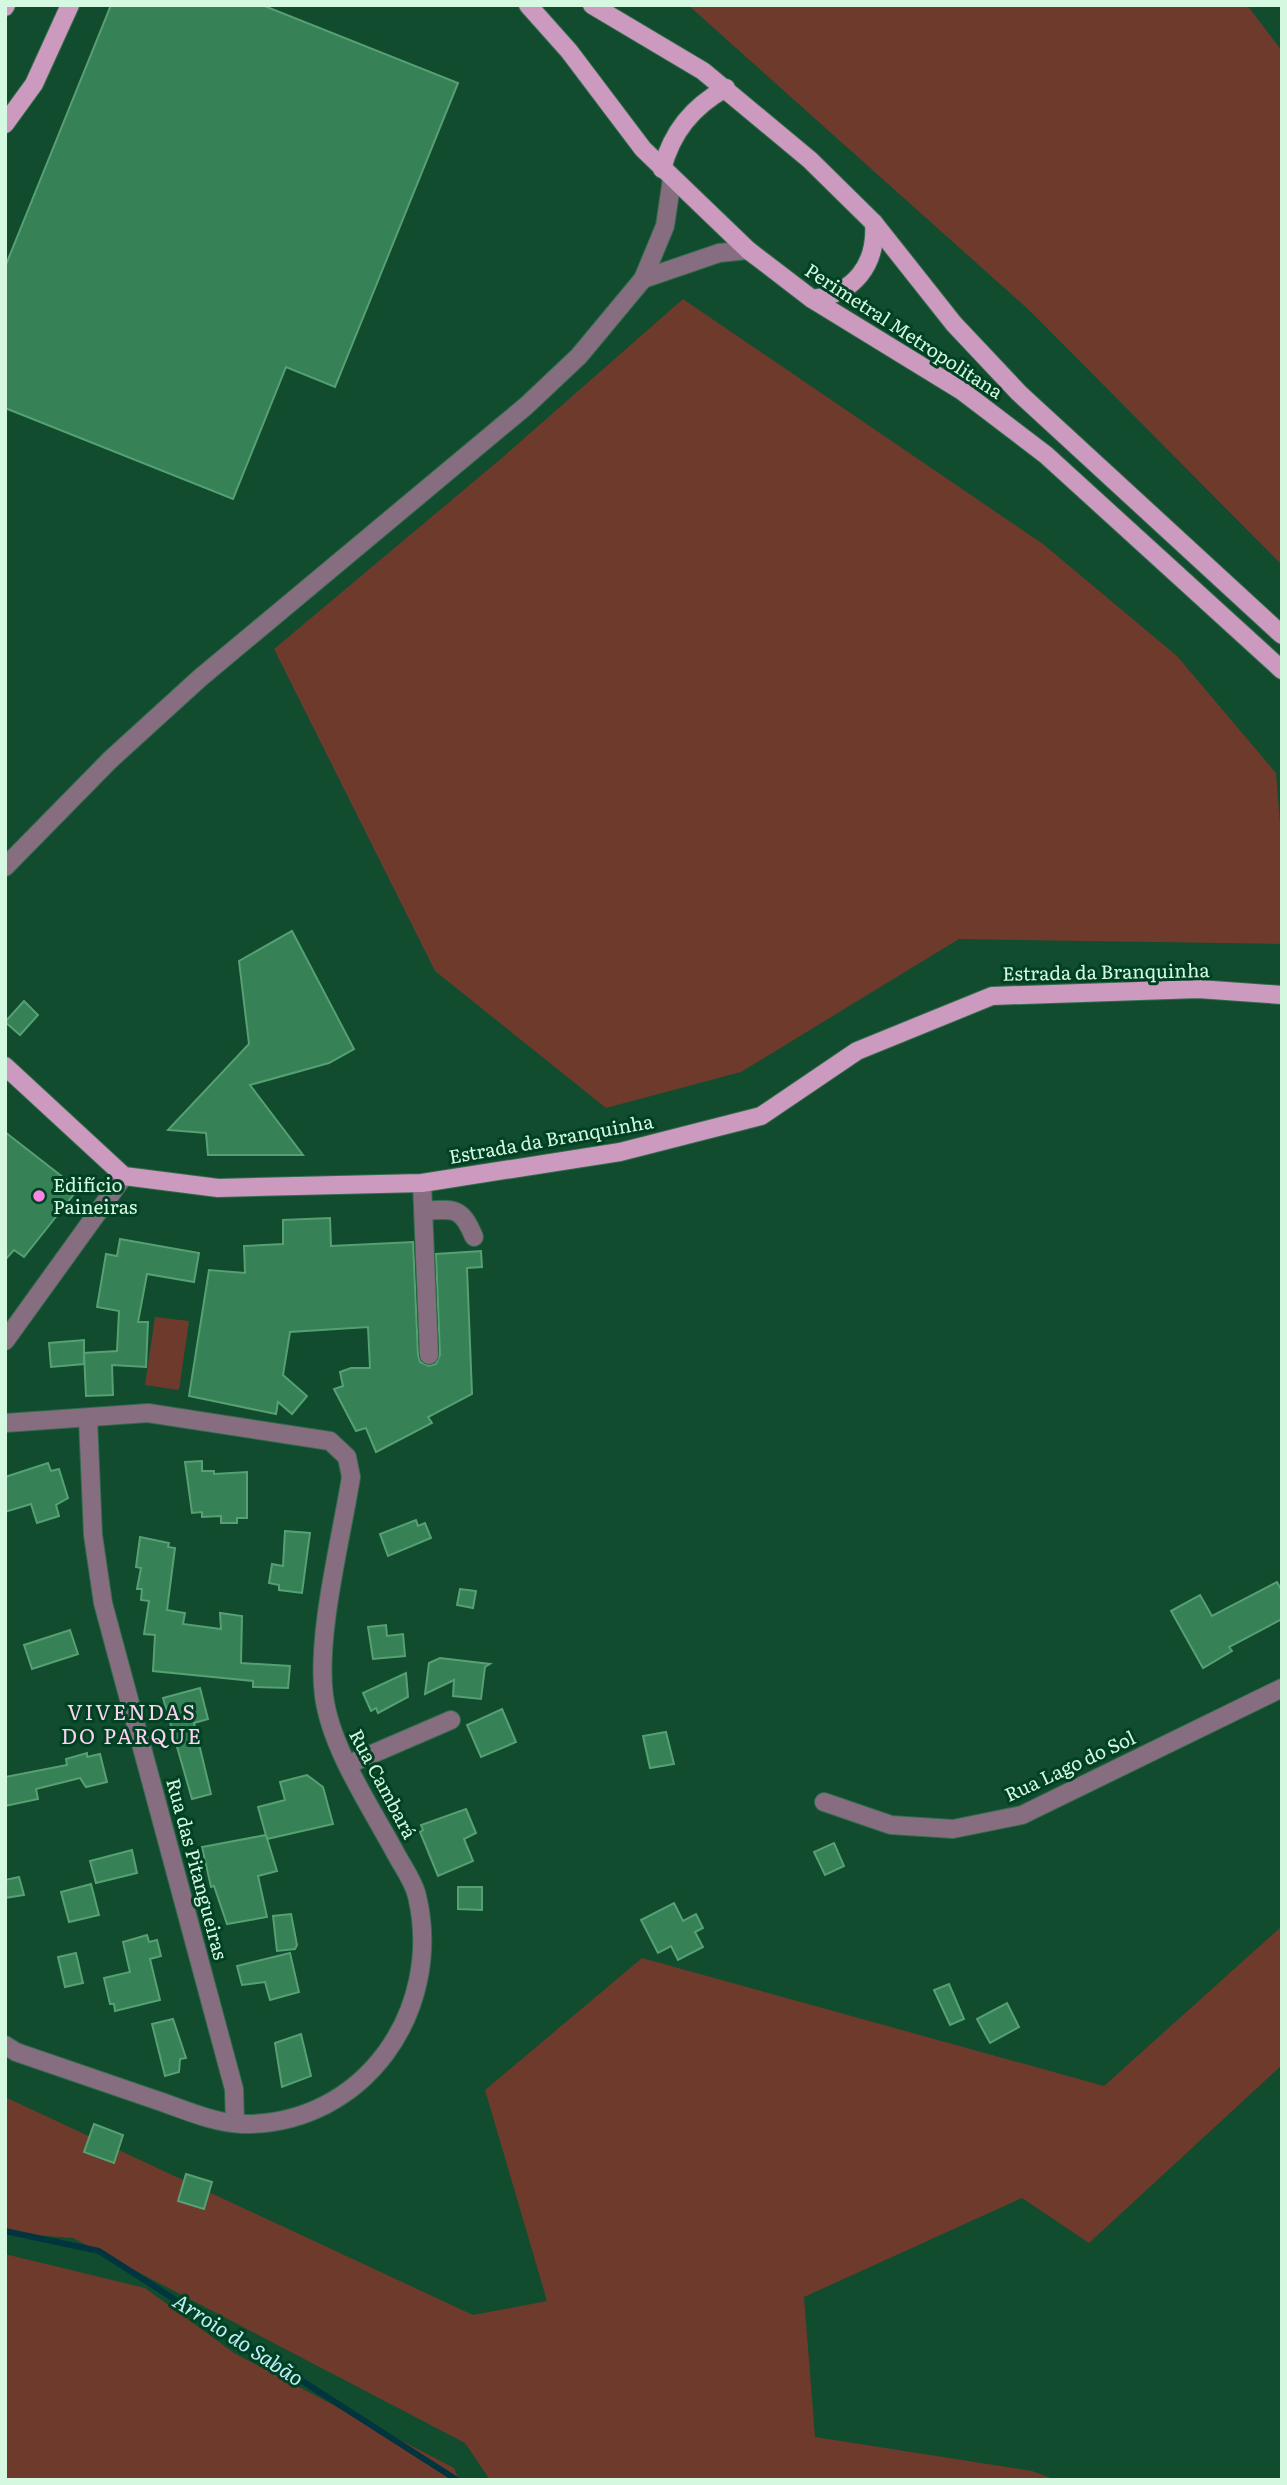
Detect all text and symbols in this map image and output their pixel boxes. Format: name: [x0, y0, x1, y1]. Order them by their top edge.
street label: Perimetral Metropolitana: [800, 255, 1010, 405]
street label: Estrada da Branquinha: [1002, 955, 1211, 987]
street label: Estrada da Branquinha: [446, 1106, 656, 1170]
place label: Edifício Paineiras: [53, 1170, 138, 1220]
marker: Edifício Paineiras: [31, 1188, 47, 1204]
district label: VIVENDAS DO PARQUE: [61, 1695, 203, 1750]
street label: Rua Lago do Sol: [1000, 1723, 1140, 1808]
street label: Rua Cambará: [343, 1724, 425, 1844]
street label: Rua das Pitangueiras: [160, 1775, 236, 1963]
water label: Arroio do Sabão: [168, 2284, 311, 2392]

